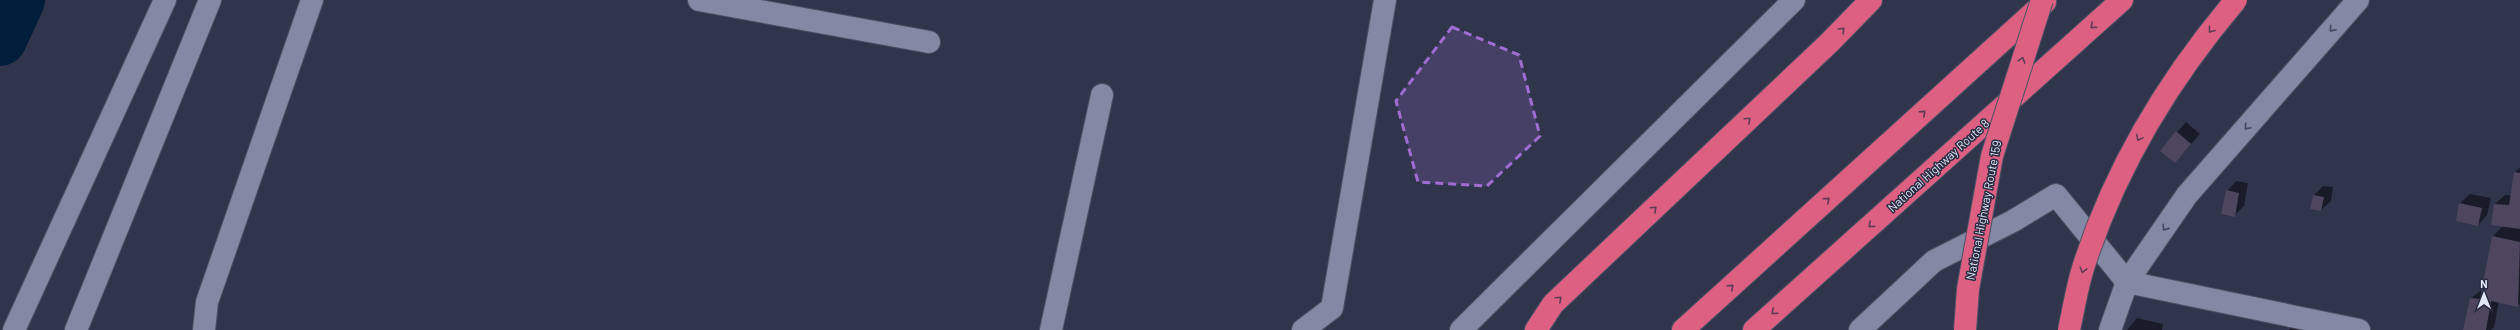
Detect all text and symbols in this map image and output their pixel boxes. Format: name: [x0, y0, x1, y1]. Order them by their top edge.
one-way arrow: [2090, 21, 2098, 29]
one-way arrow: [2209, 25, 2216, 32]
one-way arrow: [2330, 25, 2337, 32]
one-way arrow: [1837, 27, 1845, 35]
one-way arrow: [2018, 57, 2026, 64]
one-way arrow: [1919, 110, 1926, 117]
street label: National Highway Route 8: [1884, 116, 1992, 214]
one-way arrow: [1743, 117, 1751, 125]
one-way arrow: [2244, 123, 2251, 130]
one-way arrow: [2137, 134, 2144, 141]
street label: National Highway Route 159: [1963, 139, 2003, 281]
one-way arrow: [1822, 197, 1830, 204]
one-way arrow: [1649, 207, 1656, 214]
one-way arrow: [1868, 220, 1876, 228]
one-way arrow: [2162, 224, 2170, 231]
one-way arrow: [2079, 267, 2087, 273]
north arrow: [2464, 274, 2504, 314]
text: N: [2480, 277, 2488, 290]
one-way arrow: [1726, 285, 1733, 292]
one-way arrow: [1554, 296, 1562, 303]
one-way arrow: [1772, 307, 1779, 314]

